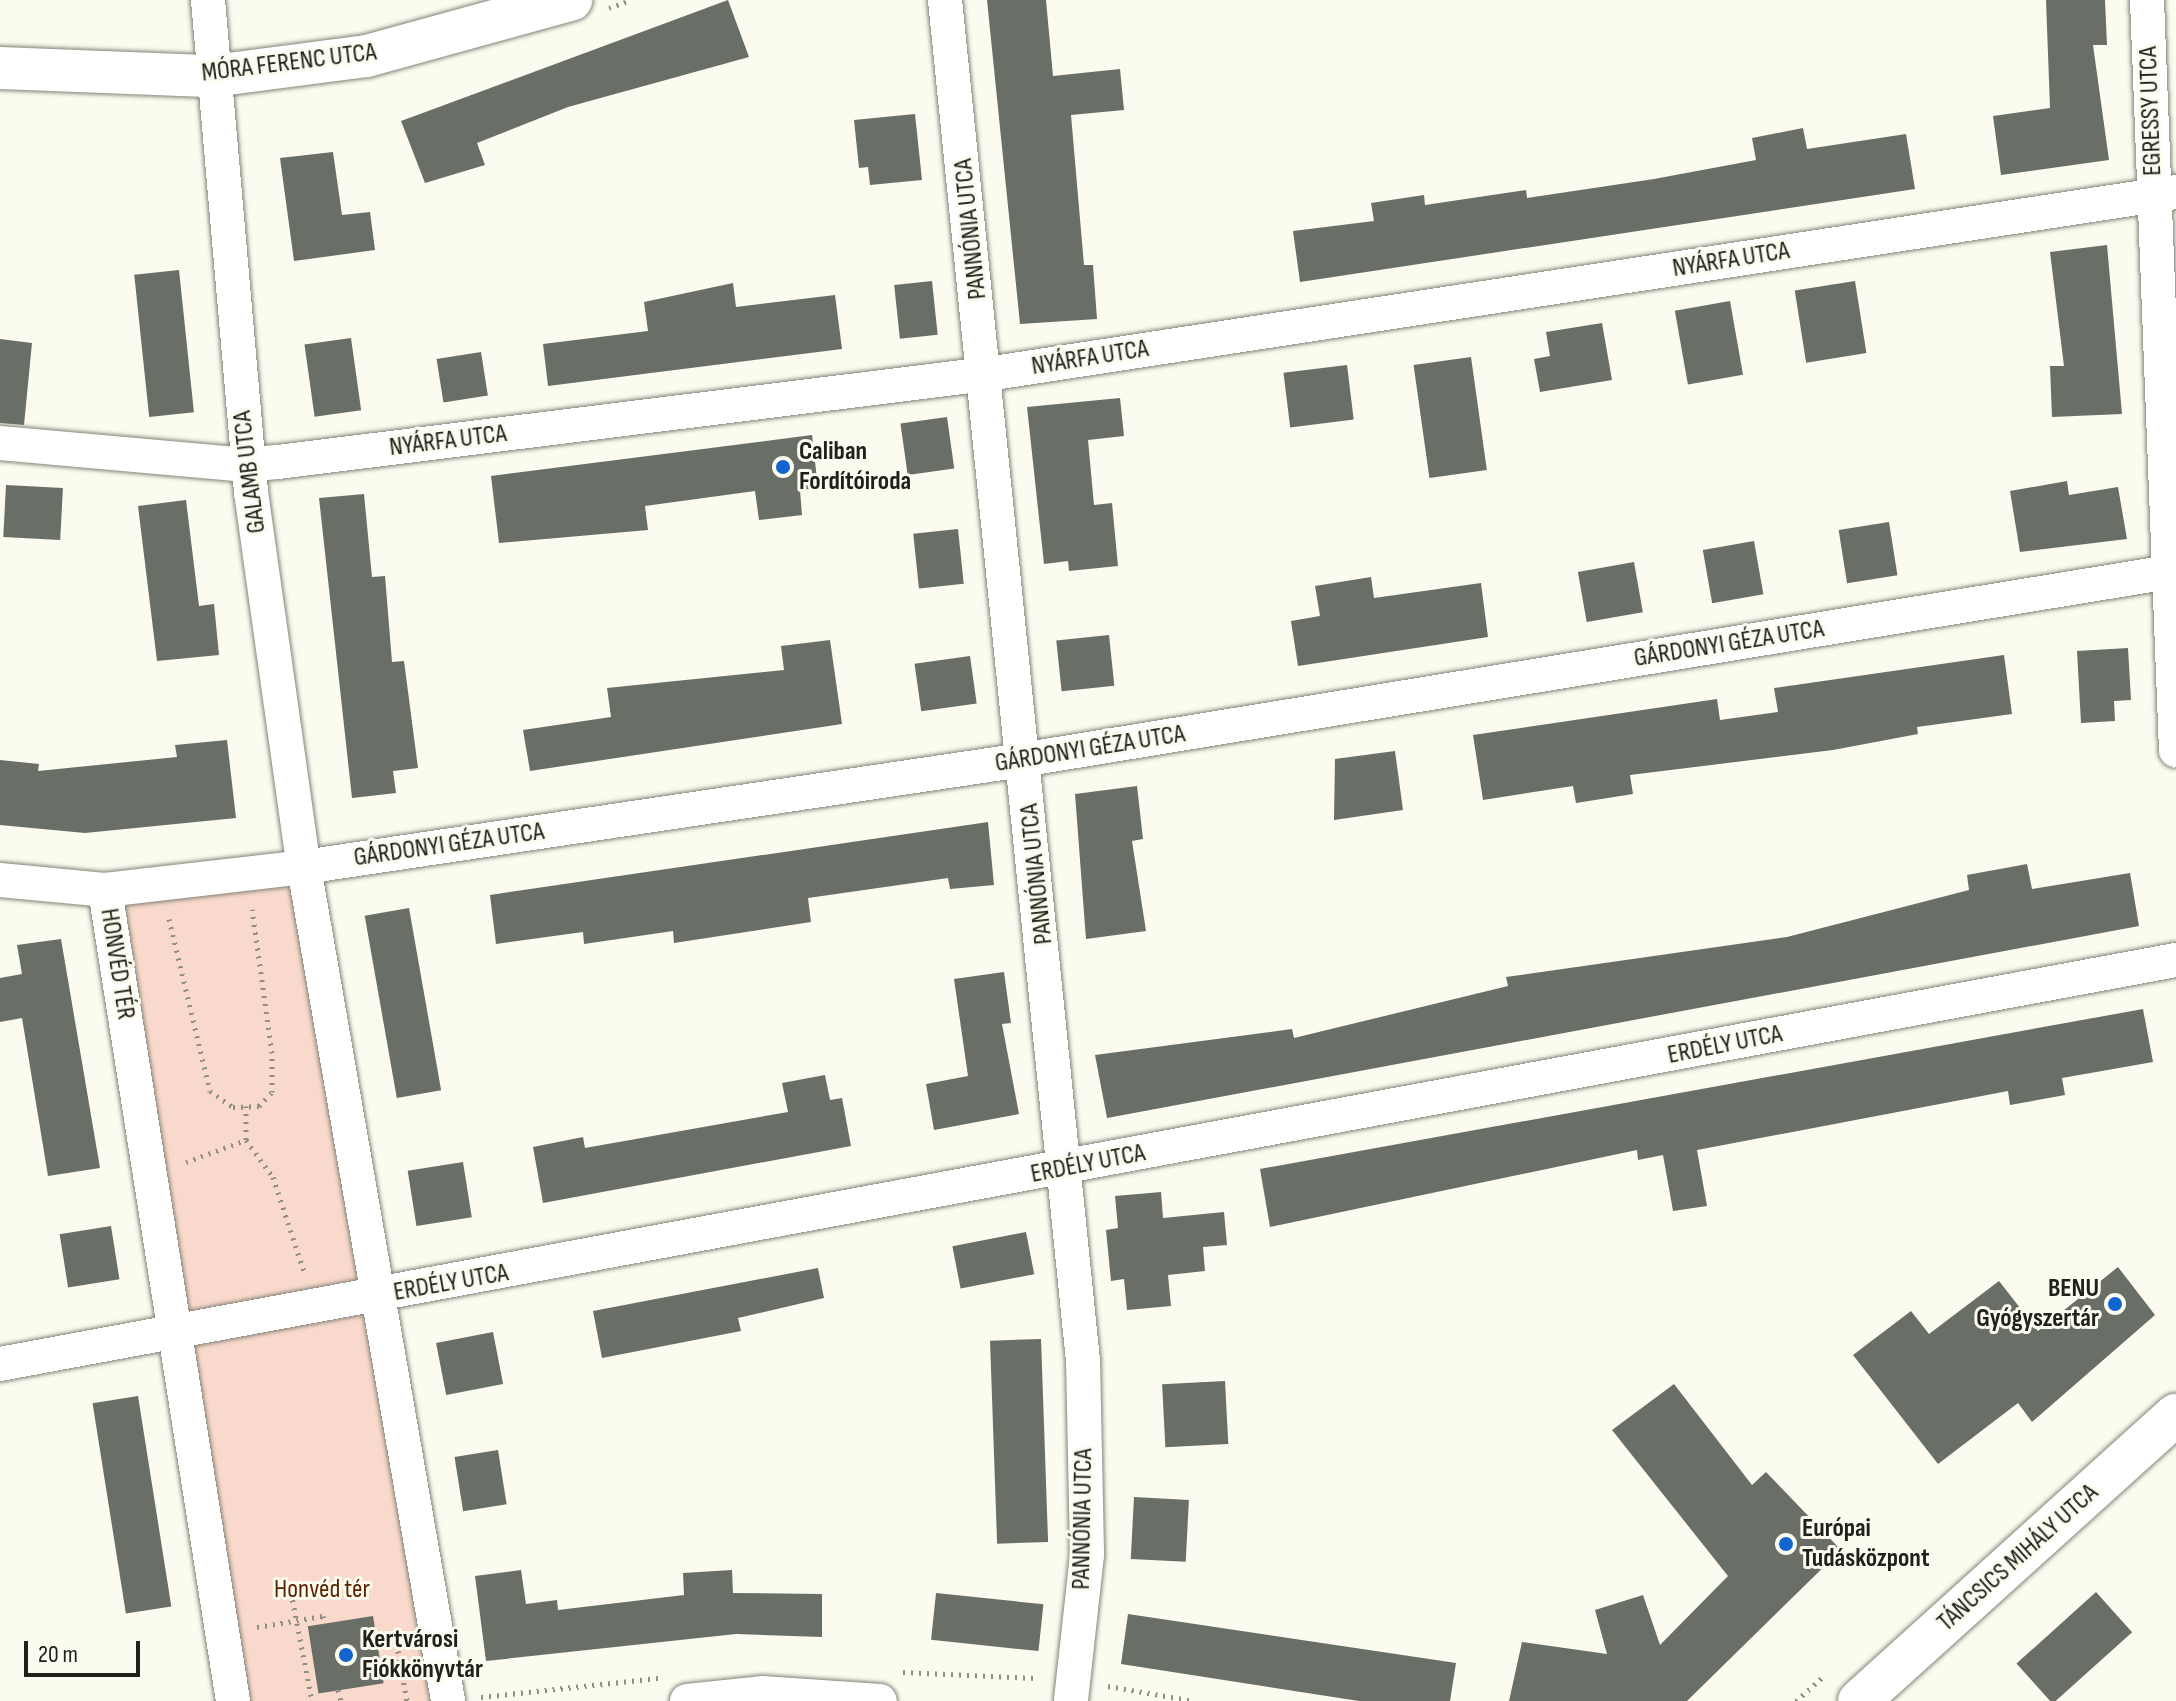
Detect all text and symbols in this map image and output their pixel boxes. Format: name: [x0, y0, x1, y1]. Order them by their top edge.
street label: MÓRA FERENC UTCA: [200, 37, 378, 89]
street label: EGRESSY UTCA: [2133, 46, 2169, 176]
street label: PANNÓNIA UTCA: [948, 157, 994, 301]
street label: NYÁRFA UTCA: [1670, 235, 1792, 285]
street label: NYÁRFA UTCA: [1029, 333, 1151, 383]
street label: GALAMB UTCA: [227, 409, 273, 535]
street label: NYÁRFA UTCA: [388, 418, 508, 464]
place label: Caliban Fordítóiroda: [799, 436, 911, 498]
marker: Caliban Fordítóiroda: [774, 458, 792, 476]
street label: GÁRDONYI GÉZA UTCA: [1632, 614, 1826, 674]
street label: GÁRDONYI GÉZA UTCA: [993, 719, 1187, 779]
street label: PANNÓNIA UTCA: [1014, 802, 1060, 946]
street label: GÁRDONYI GÉZA UTCA: [352, 816, 546, 874]
street label: HONVÉD TÉR: [93, 906, 141, 1022]
street label: ERDÉLY UTCA: [1665, 1019, 1785, 1071]
street label: ERDÉLY UTCA: [1028, 1138, 1148, 1190]
street label: ERDÉLY UTCA: [391, 1258, 511, 1308]
place label: BENU Gyógyszertár: [1976, 1273, 2099, 1334]
marker: BENU Gyógyszertár: [2106, 1295, 2124, 1313]
street label: PANNÓNIA UTCA: [1066, 1448, 1100, 1590]
street label: TÁNCSICS MIHÁLY UTCA: [1931, 1478, 2105, 1638]
place label: Európai Tudásközpont: [1802, 1513, 1930, 1574]
marker: Európai Tudásközpont: [1777, 1535, 1795, 1553]
park label: Honvéd tér: [274, 1574, 370, 1606]
place label: Kertvárosi Fiókkönyvtár: [362, 1624, 483, 1686]
scale bar: [28, 1625, 144, 1675]
text: 20 m: [38, 1640, 78, 1669]
marker: Kertvárosi Fiókkönyvtár: [337, 1646, 355, 1664]

